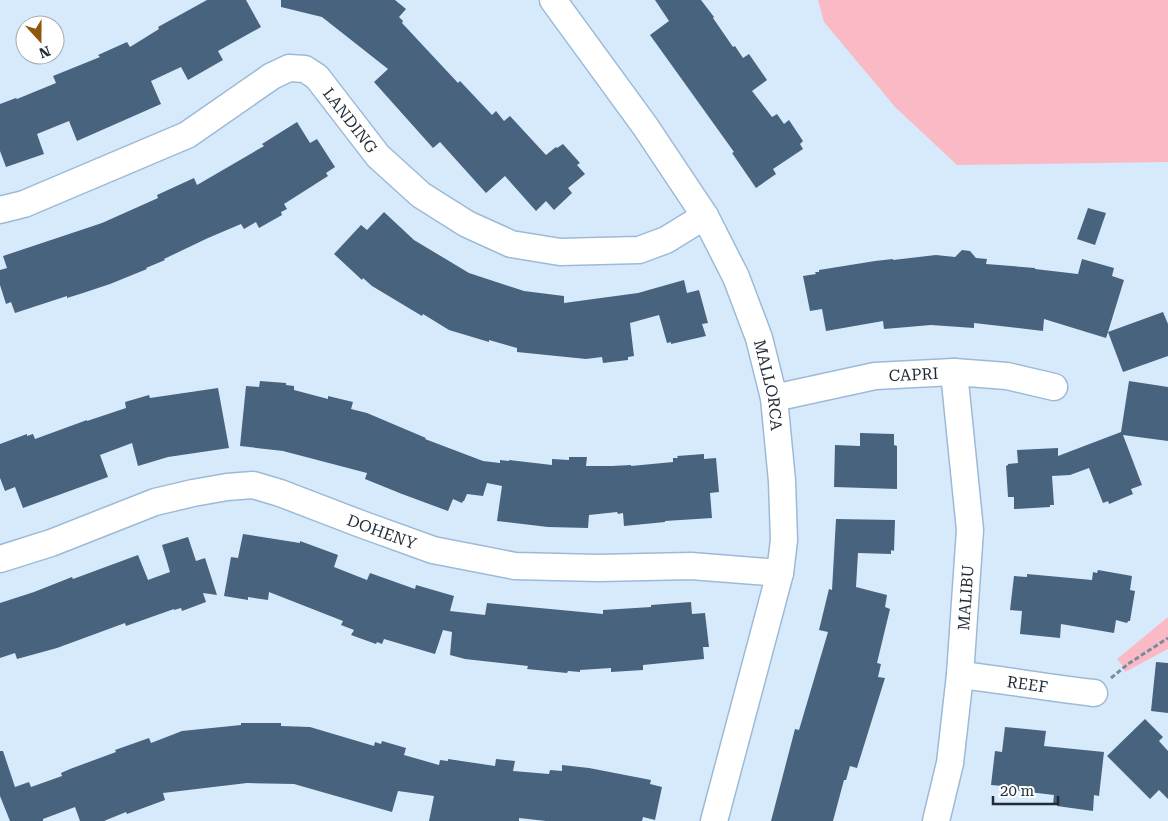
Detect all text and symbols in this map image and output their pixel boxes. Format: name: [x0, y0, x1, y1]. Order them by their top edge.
north arrow: [15, 15, 65, 65]
text: N: [37, 43, 53, 62]
street label: LANDING: [319, 84, 382, 157]
street label: MALLORCA: [750, 338, 787, 432]
street label: CAPRI: [888, 363, 939, 385]
street label: DOHENY: [345, 510, 419, 553]
street label: MALIBU: [954, 564, 977, 631]
street label: REEF: [1006, 672, 1049, 696]
scale bar: [993, 774, 1058, 806]
text: 20 m: [1000, 782, 1035, 800]

